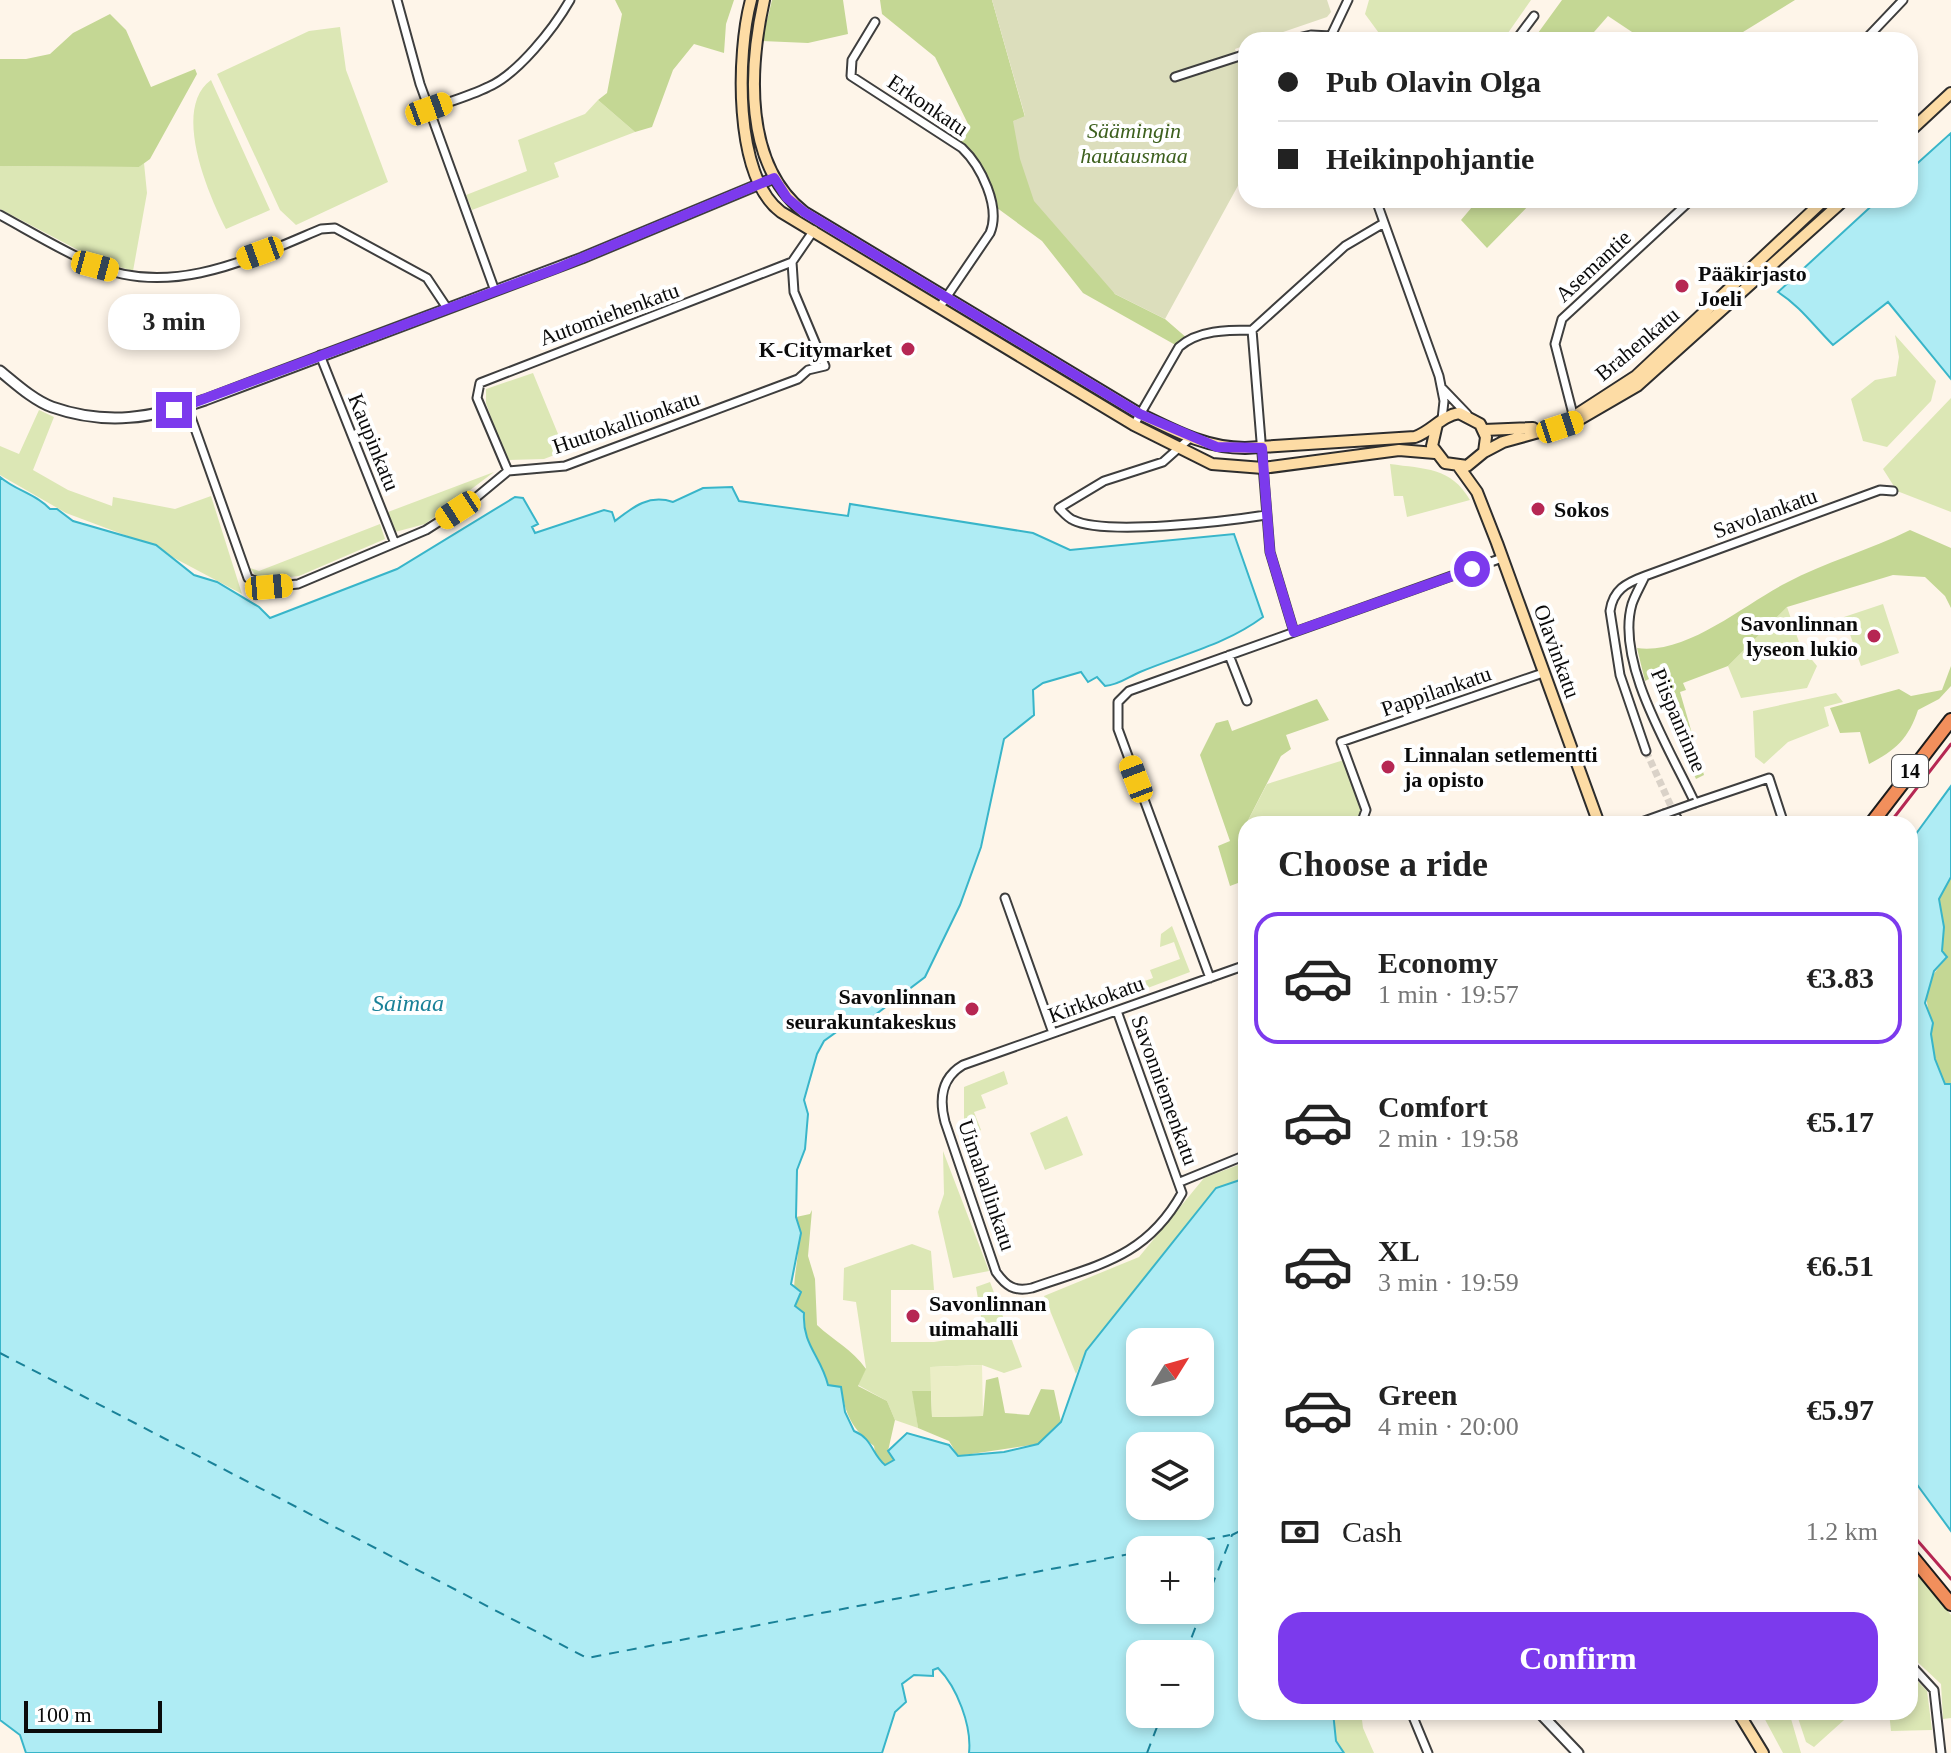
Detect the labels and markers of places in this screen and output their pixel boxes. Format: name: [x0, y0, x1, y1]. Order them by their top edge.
place label: Pääkirjasto Joeli: [1698, 261, 1807, 311]
marker: Pääkirjasto Joeli: [1673, 277, 1691, 295]
place label: K-Citymarket: [759, 337, 893, 362]
marker: K-Citymarket: [899, 340, 917, 358]
place label: Sokos: [1554, 497, 1609, 522]
marker: Sokos: [1529, 500, 1547, 518]
place label: Savonlinnan lyseon lukio: [1741, 611, 1858, 661]
marker: Savonlinnan lyseon lukio: [1865, 627, 1883, 645]
place label: Linnalan setlementti ja opisto: [1403, 742, 1598, 792]
marker: Linnalan setlementti ja opisto: [1379, 758, 1397, 776]
place label: Savonlinnan seurakuntakeskus: [786, 984, 956, 1034]
marker: Savonlinnan seurakuntakeskus: [963, 1000, 981, 1018]
place label: Savonlinnan uimahalli: [929, 1291, 1046, 1341]
marker: Savonlinnan uimahalli: [904, 1307, 922, 1325]

